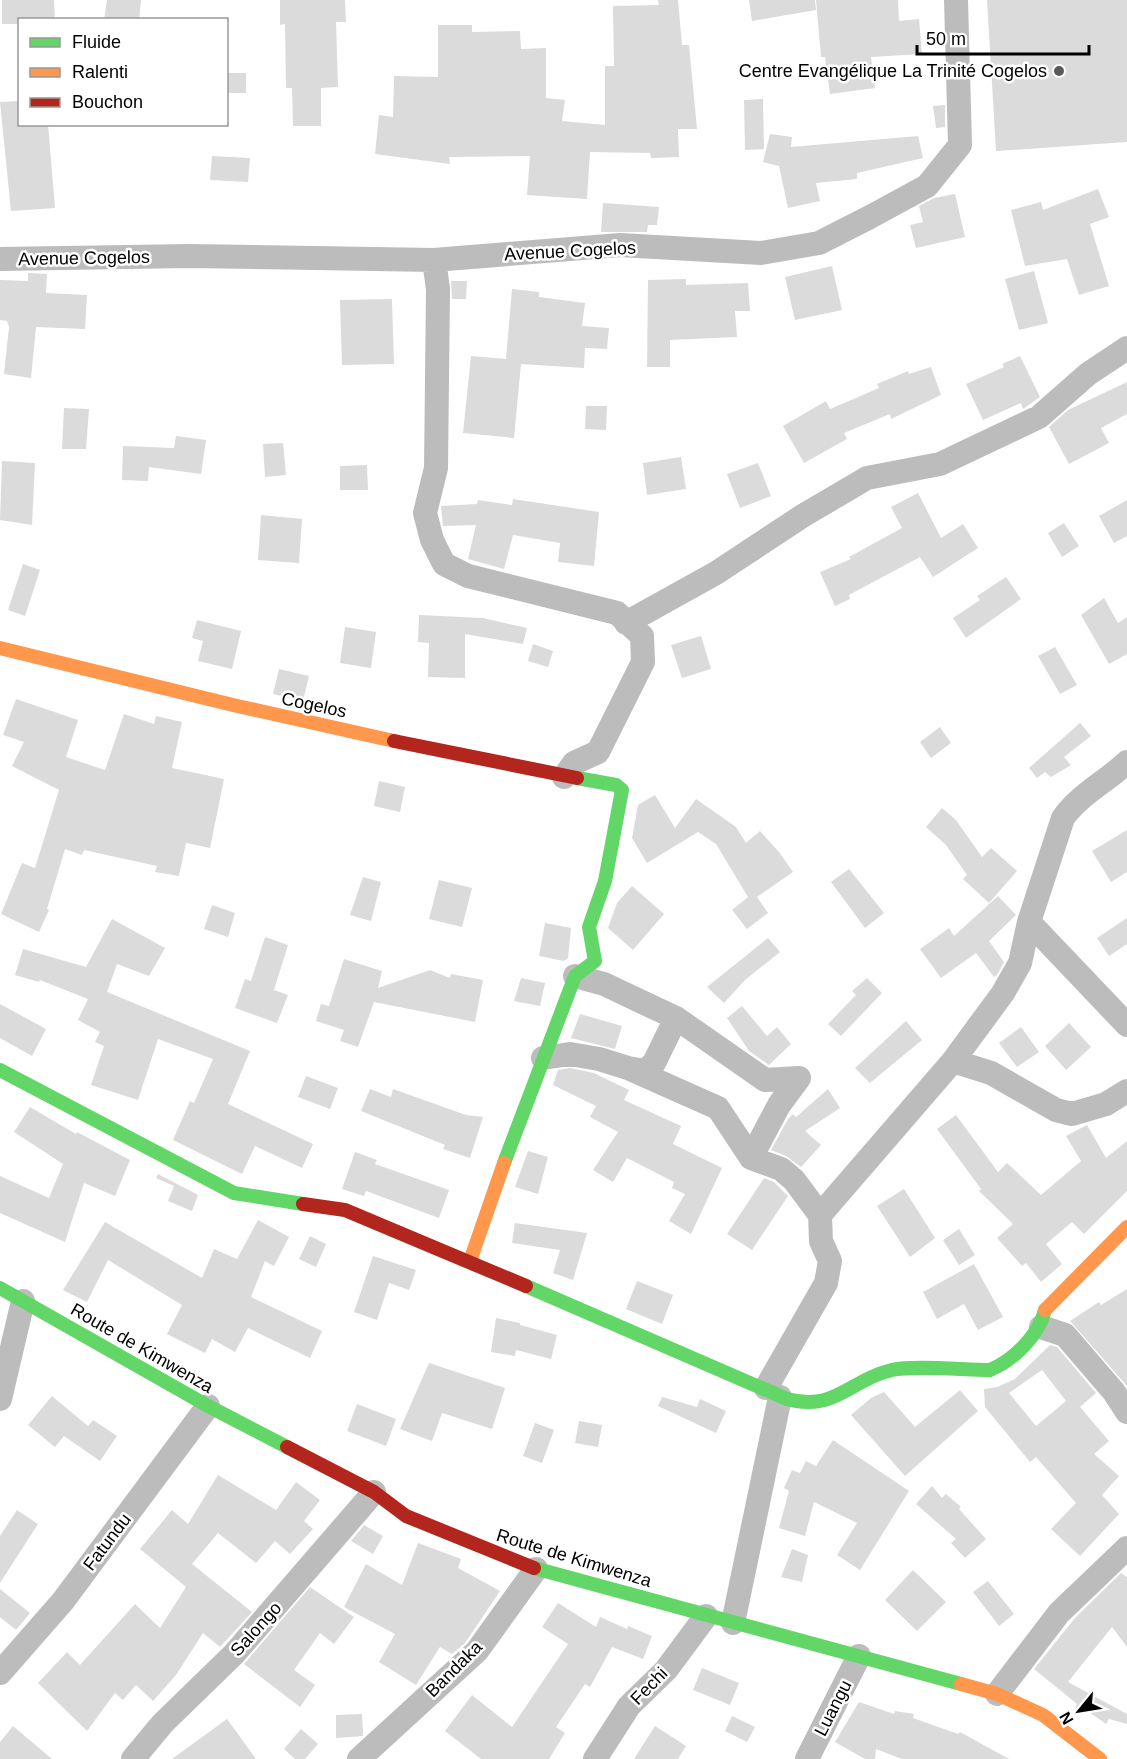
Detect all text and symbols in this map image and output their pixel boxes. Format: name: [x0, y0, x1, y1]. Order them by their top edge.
legend: [18, 18, 228, 126]
scale bar: [917, 18, 1090, 56]
text: 50 m: [926, 29, 966, 49]
text: Fluide: [72, 32, 121, 52]
place label: Centre Evangélique La Trinité Cogelos: [739, 61, 1047, 81]
text: Ralenti: [72, 62, 128, 82]
marker: Centre Evangélique La Trinité Cogelos: [1052, 64, 1066, 78]
text: Bouchon: [72, 92, 143, 112]
street label: Avenue Cogelos: [504, 238, 636, 264]
street label: Avenue Cogelos: [18, 247, 150, 269]
street label: Cogelos: [280, 688, 348, 722]
street label: Route de Kimwenza: [67, 1299, 218, 1397]
street label: Fatundu: [79, 1510, 135, 1574]
street label: Route de Kimwenza: [494, 1525, 655, 1591]
street label: Salongo: [226, 1598, 286, 1660]
street label: Bandaka: [422, 1636, 487, 1701]
street label: Fechi: [627, 1663, 671, 1709]
street label: Luangu: [810, 1677, 856, 1739]
north arrow: [1049, 1681, 1109, 1741]
text: N: [1056, 1709, 1077, 1728]

